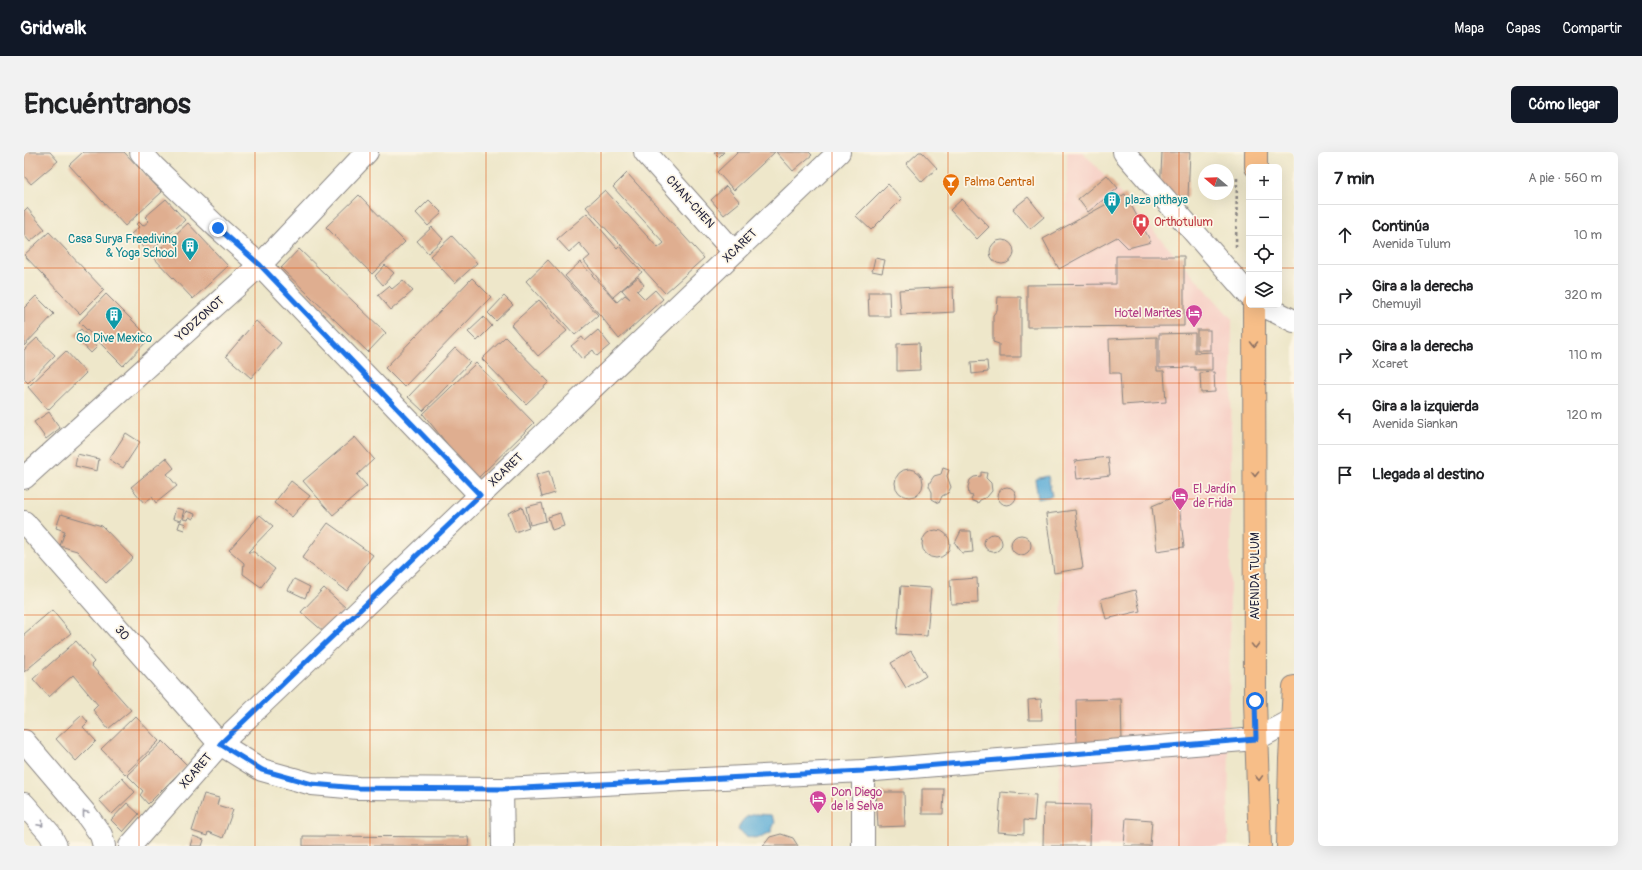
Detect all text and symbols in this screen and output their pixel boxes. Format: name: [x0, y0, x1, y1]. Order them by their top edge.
text: Gridwalk: [20, 16, 86, 40]
text: Mapa: [1454, 20, 1484, 37]
text: Capas: [1506, 20, 1541, 37]
text: Compartir: [1563, 20, 1622, 37]
button: Cómo llegar: [1511, 86, 1618, 123]
text: Encuéntranos: [24, 87, 191, 122]
north arrow: [1198, 164, 1234, 200]
map controls: [1246, 164, 1282, 308]
button: +: [1246, 164, 1282, 200]
text: 7 min: [1334, 168, 1374, 189]
text: A pie · 560 m: [1528, 170, 1602, 186]
bar icon: Palma Central: [941, 172, 961, 197]
street label: CHAN-CHEN: [662, 173, 718, 231]
place label: Palma Central: [964, 175, 1035, 190]
building icon: plaza pithaya: [1102, 190, 1122, 215]
place label: plaza pithaya: [1125, 193, 1189, 208]
button: −: [1246, 200, 1282, 236]
hospital icon: Orthotulum: [1131, 212, 1151, 237]
place label: Orthotulum: [1154, 215, 1213, 230]
text: Continúa: [1372, 217, 1429, 236]
route end: [209, 219, 227, 237]
icon: ahead: [1334, 224, 1356, 246]
street label: XCARET: [720, 226, 760, 266]
text: 10 m: [1574, 227, 1602, 243]
place label: Casa Surya Freediving & Yoga School: [68, 232, 177, 261]
building icon: Casa Surya Freediving & Yoga School: [180, 236, 200, 261]
button: locate: [1246, 236, 1282, 272]
text: Avenida Tulum: [1372, 236, 1451, 252]
button: layers: [1246, 272, 1282, 308]
text: Gira a la derecha: [1372, 277, 1473, 296]
icon: right: [1334, 284, 1356, 306]
text: 320 m: [1564, 287, 1602, 303]
street label: YODZONOT: [172, 293, 228, 345]
text: Chemuyil: [1372, 296, 1421, 312]
hotel icon: Hotel Marites: [1184, 303, 1204, 328]
building icon: Go Dive Mexico: [104, 305, 124, 330]
place label: Hotel Marites: [1114, 306, 1182, 321]
place label: Go Dive Mexico: [76, 331, 153, 346]
text: Gira a la derecha: [1372, 337, 1473, 356]
one-way arrow: [1250, 341, 1258, 347]
icon: right: [1334, 344, 1356, 366]
text: 110 m: [1569, 347, 1602, 363]
text: Xcaret: [1372, 356, 1408, 372]
text: Gira a la izquierda: [1372, 397, 1479, 416]
icon: left: [1334, 404, 1356, 426]
text: 120 m: [1566, 407, 1602, 423]
text: Avenida Siankan: [1372, 416, 1458, 432]
street label: XCARET: [486, 450, 526, 490]
icon: arrive: [1334, 464, 1356, 486]
text: Llegada al destino: [1372, 465, 1484, 484]
one-way arrow: [1251, 471, 1259, 477]
place label: El Jardín de Frida: [1193, 482, 1236, 511]
hotel icon: El Jardín de Frida: [1170, 486, 1190, 511]
street label: AVENIDA TULUM: [1248, 532, 1263, 620]
street label: 30: [111, 622, 133, 644]
one-way arrow: [1251, 643, 1259, 649]
route start: [1246, 692, 1264, 710]
street label: XCARET: [177, 750, 216, 792]
one-way arrow: [1254, 775, 1263, 781]
place label: Don Diego de la Selva: [831, 785, 884, 814]
hotel icon: Don Diego de la Selva: [808, 789, 828, 814]
one-way arrow: [83, 810, 90, 817]
one-way arrow: [37, 820, 44, 827]

